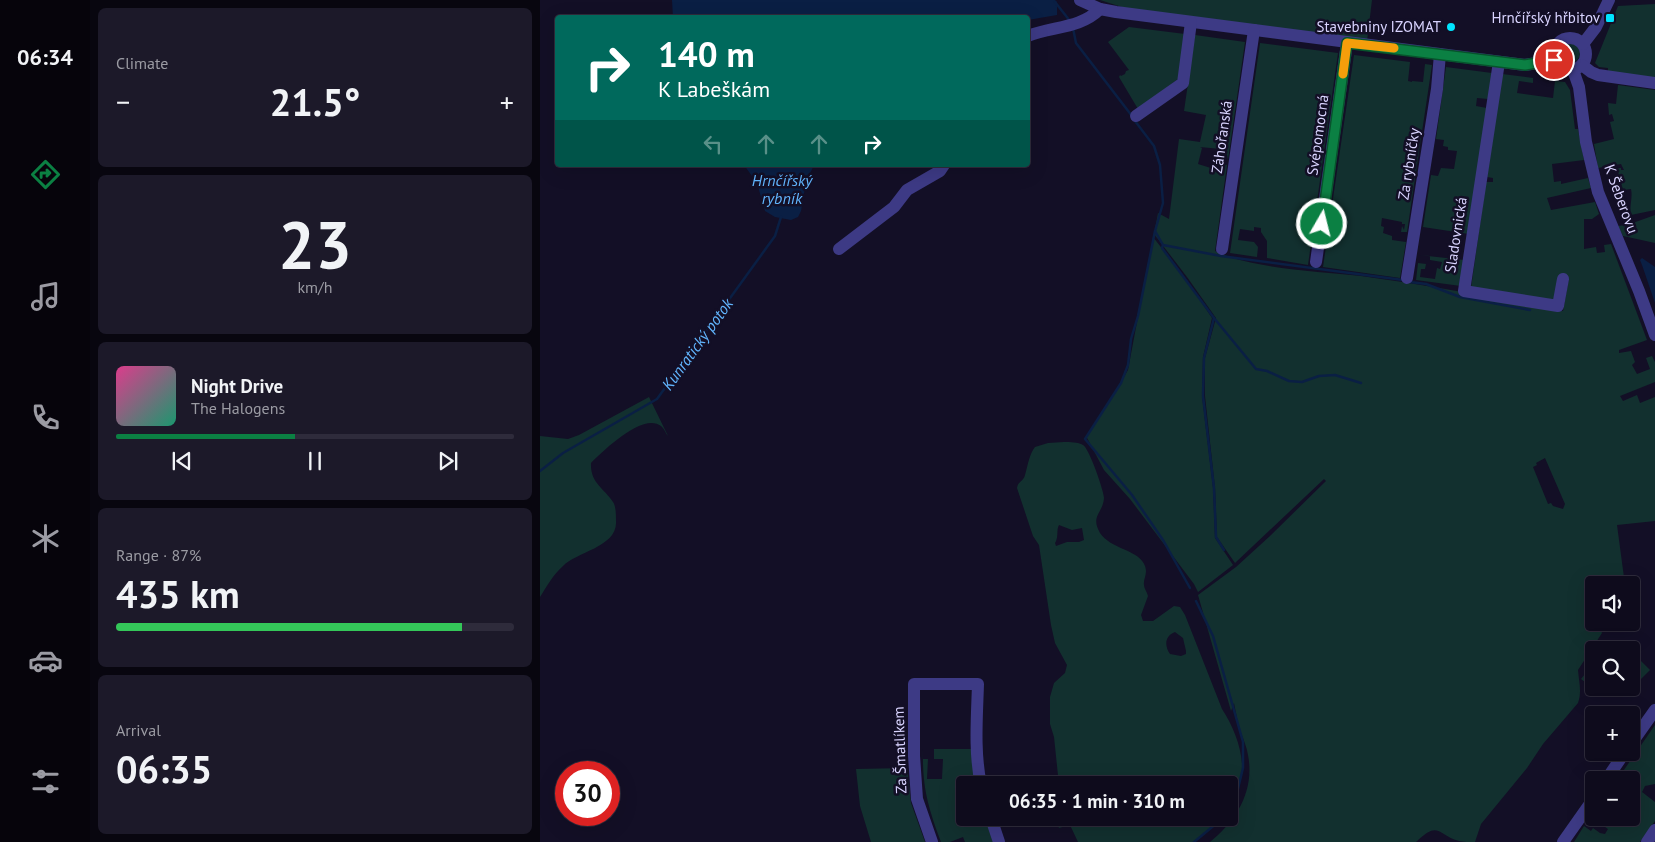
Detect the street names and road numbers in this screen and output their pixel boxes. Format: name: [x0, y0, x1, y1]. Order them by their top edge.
street label: Svépomocná: [1302, 93, 1333, 177]
street label: Záhořanská: [1207, 99, 1236, 175]
street label: Za rybníčky: [1393, 127, 1424, 201]
street label: K Šeberovu: [1600, 162, 1643, 236]
street label: Sladovnická: [1440, 196, 1471, 274]
street label: Za Šmatlíkem: [888, 706, 911, 794]

